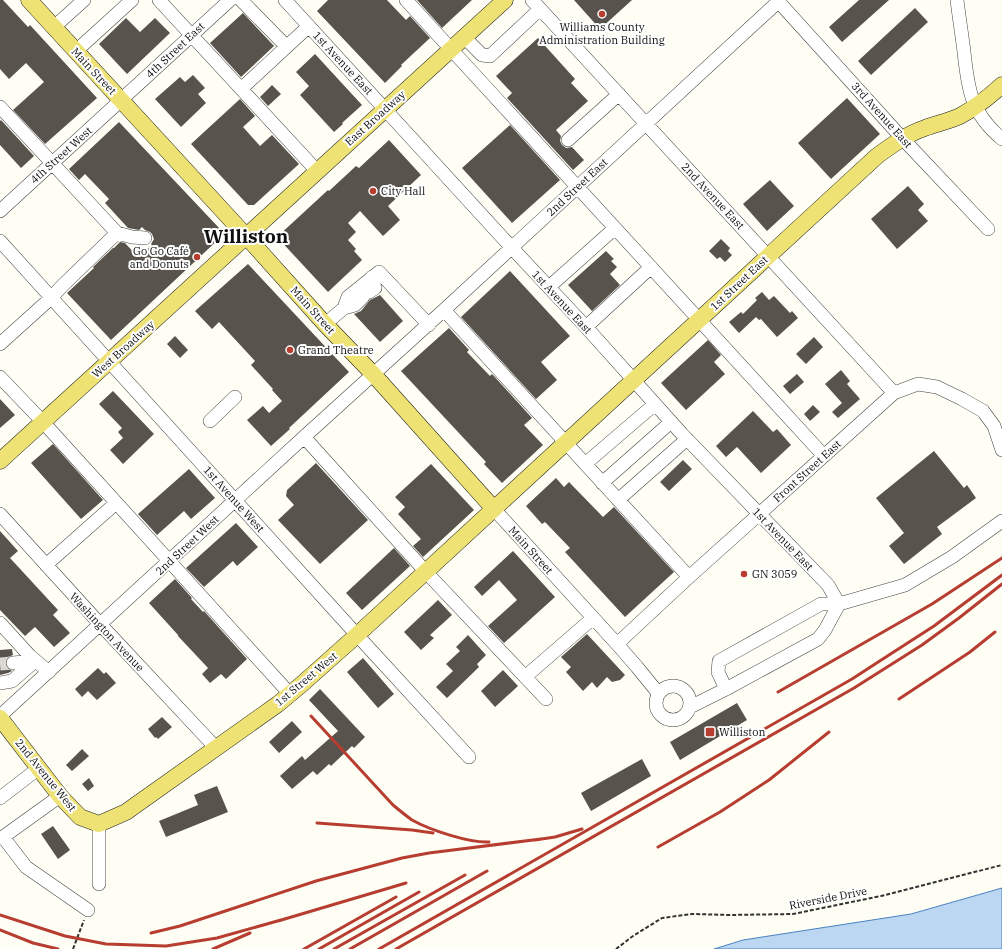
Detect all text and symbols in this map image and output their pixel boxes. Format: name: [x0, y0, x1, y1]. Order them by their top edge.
marker: Williams County Administration Building: [597, 9, 607, 19]
street label: 4th Street East: [143, 19, 207, 81]
place label: Williams County Administration Building: [539, 20, 665, 47]
street label: 1st Avenue East: [310, 28, 376, 98]
street label: Main Street: [69, 44, 120, 98]
street label: 3rd Avenue East: [849, 79, 915, 151]
street label: East Broadway: [342, 87, 408, 149]
street label: 4th Street West: [27, 123, 95, 186]
street label: 2nd Street East: [543, 155, 611, 219]
street label: 2nd Avenue East: [678, 160, 748, 232]
place label: City Hall: [381, 184, 425, 198]
marker: City Hall: [368, 186, 378, 196]
district label: Williston: [204, 224, 289, 248]
place label: Go Go Café and Donuts: [130, 244, 189, 271]
marker: Go Go Café and Donuts: [192, 252, 202, 262]
street label: 1st Street East: [707, 253, 771, 313]
street label: 1st Avenue East: [529, 267, 595, 337]
street label: Main Street: [288, 283, 338, 337]
street label: West Broadway: [89, 317, 157, 381]
place label: Grand Theatre: [298, 343, 374, 357]
marker: Grand Theatre: [285, 345, 295, 355]
street label: Front Street East: [770, 437, 844, 505]
street label: 1st Avenue West: [200, 463, 268, 535]
street label: 1st Avenue East: [750, 505, 817, 573]
street label: 2nd Street West: [152, 512, 222, 578]
street label: Main Street: [506, 523, 556, 577]
place label: GN 3059: [752, 567, 797, 581]
marker: GN 3059: [739, 569, 749, 579]
street label: Washington Avenue: [67, 590, 147, 675]
street label: 1st Street West: [272, 649, 340, 709]
place label: Williston: [719, 725, 765, 739]
marker: Williston: [704, 726, 716, 738]
street label: 2nd Avenue West: [12, 736, 80, 814]
street label: Riverside Drive: [788, 884, 868, 912]

